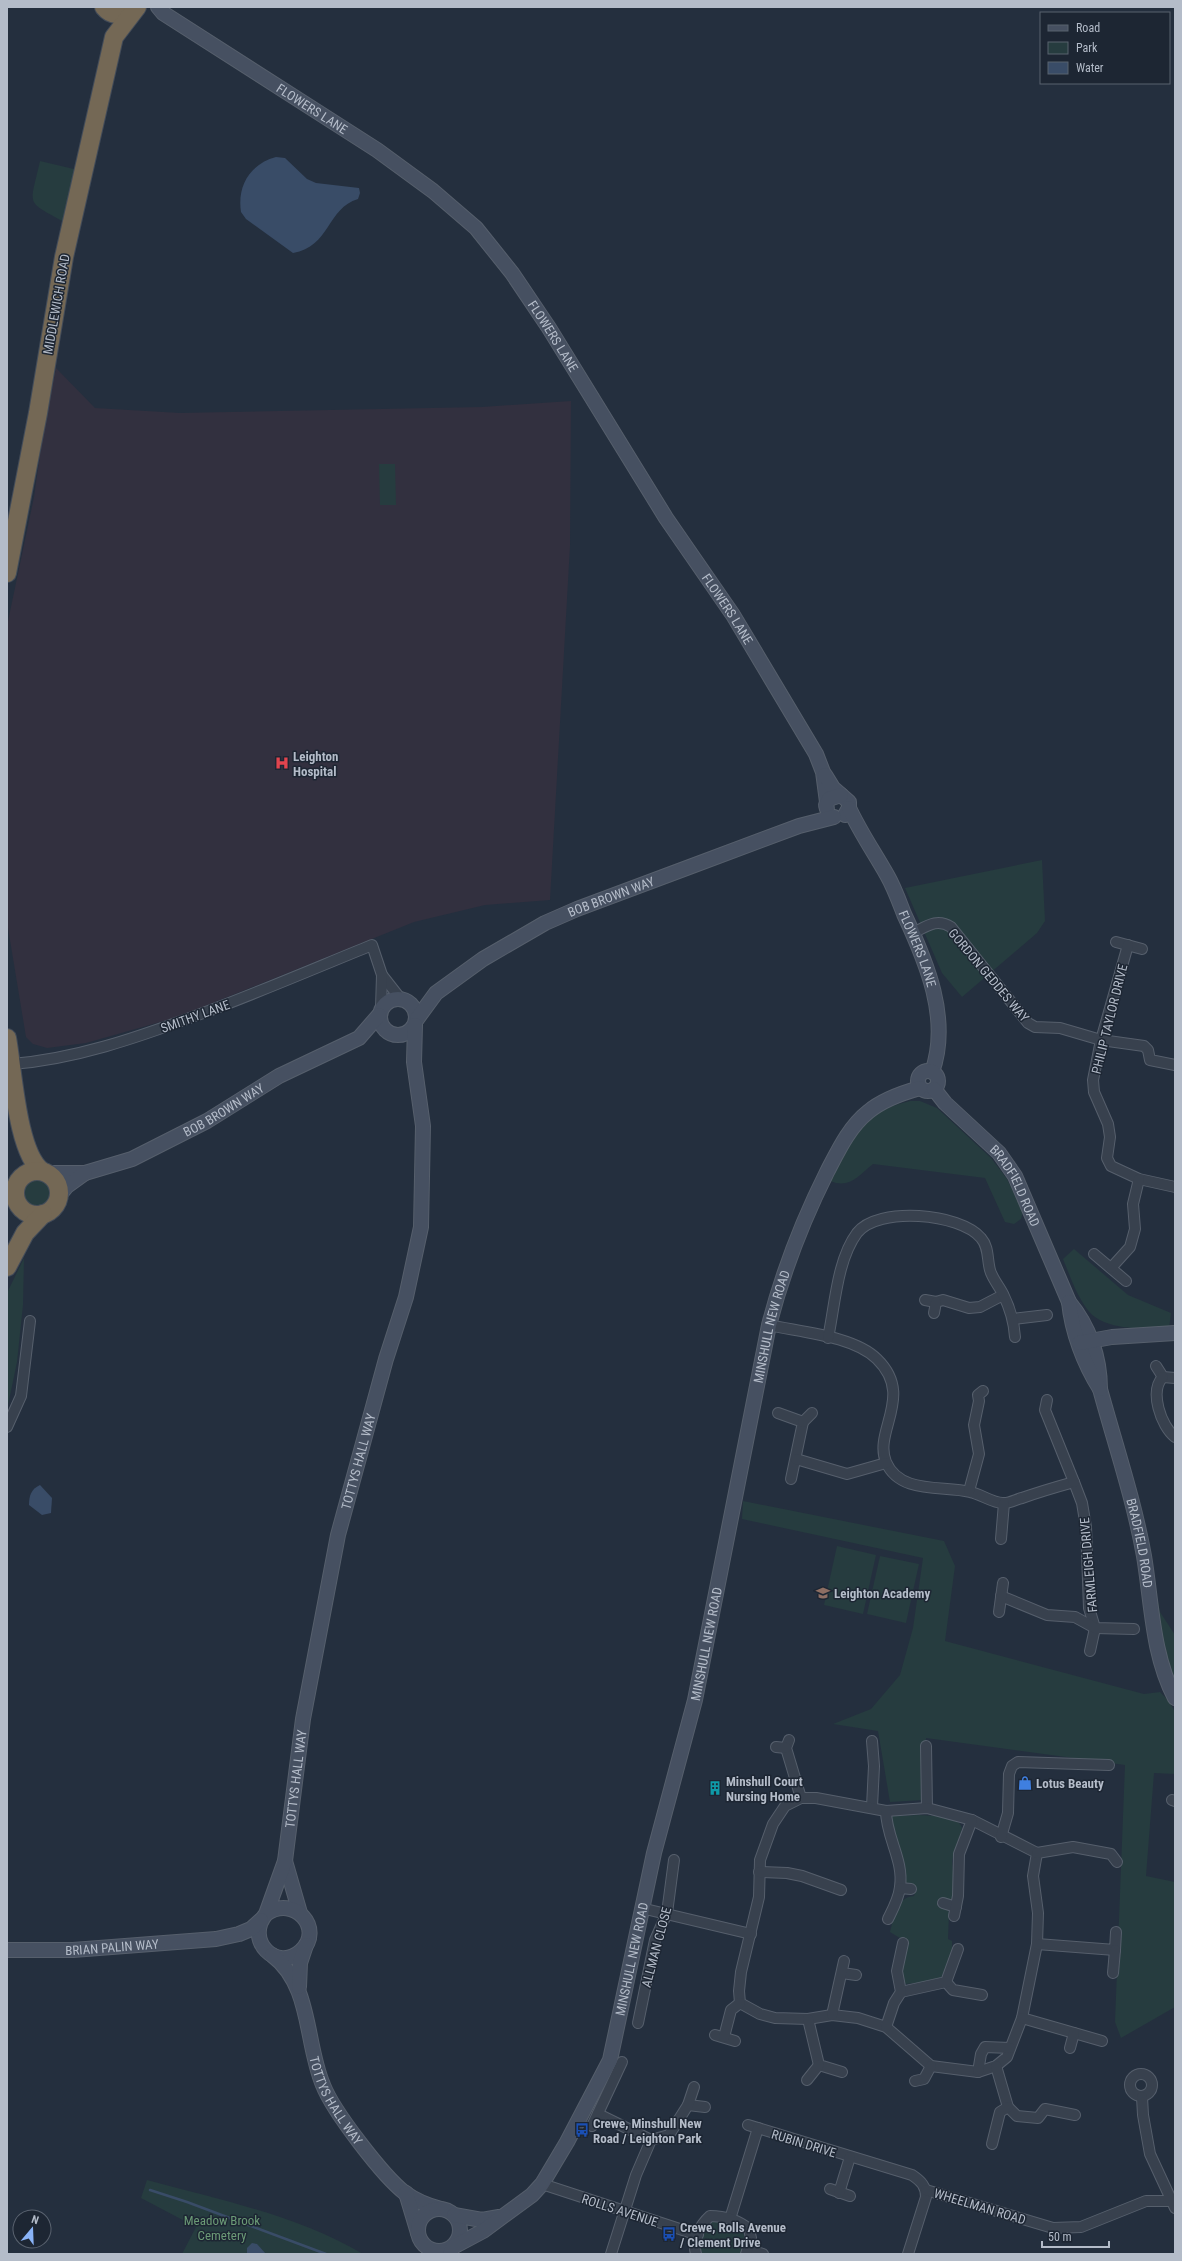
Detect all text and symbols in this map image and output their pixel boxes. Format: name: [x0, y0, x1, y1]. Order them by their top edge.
legend: [1040, 12, 1170, 84]
text: Road: [1076, 21, 1100, 35]
text: Park: [1076, 41, 1098, 55]
text: Water: [1076, 61, 1104, 75]
street label: FLOWERS LANE: [274, 81, 350, 137]
street label: MIDDLEWICH ROAD: [40, 253, 73, 355]
street label: FLOWERS LANE: [525, 298, 581, 374]
street label: FLOWERS LANE: [699, 571, 756, 647]
place label: Leighton Hospital: [293, 749, 338, 779]
hospital icon: Leighton Hospital: [274, 755, 290, 771]
street label: BOB BROWN WAY: [566, 874, 657, 920]
street label: FLOWERS LANE: [895, 908, 939, 989]
street label: GORDON GEDDES WAY: [945, 926, 1032, 1025]
street label: PHILIP TAYLOR DRIVE: [1089, 963, 1130, 1076]
street label: SMITHY LANE: [159, 997, 232, 1036]
street label: BOB BROWN WAY: [181, 1080, 267, 1140]
street label: BRADFIELD ROAD: [987, 1142, 1043, 1229]
street label: MINSHULL NEW ROAD: [751, 1268, 793, 1384]
street label: TOTTYS HALL WAY: [338, 1412, 379, 1511]
street label: BRADFIELD ROAD: [1123, 1497, 1155, 1589]
street label: FARMLEIGH DRIVE: [1077, 1517, 1100, 1613]
school or university icon: Leighton Academy: [815, 1585, 831, 1601]
street label: MINSHULL NEW ROAD: [688, 1586, 725, 1702]
place label: Leighton Academy: [834, 1586, 930, 1601]
street label: TOTTYS HALL WAY: [282, 1729, 310, 1829]
place label: Minshull Court Nursing Home: [726, 1774, 803, 1804]
shop icon: Lotus Beauty: [1017, 1775, 1033, 1791]
place label: Lotus Beauty: [1036, 1776, 1104, 1791]
building icon: Minshull Court Nursing Home: [707, 1780, 723, 1796]
street label: MINSHULL NEW ROAD: [613, 1901, 651, 2017]
street label: ALLMAN CLOSE: [639, 1905, 674, 1989]
street label: BRIAN PALIN WAY: [65, 1936, 159, 1958]
street label: TOTTYS HALL WAY: [306, 2055, 366, 2148]
place label: Crewe, Minshull New Road / Leighton Park: [593, 2116, 703, 2146]
bus stop icon: Crewe, Minshull New Road / Leighton Park: [574, 2122, 590, 2138]
street label: RUBIN DRIVE: [770, 2127, 838, 2160]
street label: WHEELMAN ROAD: [932, 2185, 1027, 2228]
street label: ROLLS AVENUE: [580, 2191, 660, 2230]
north arrow: [12, 2209, 52, 2249]
text: N: [30, 2213, 41, 2227]
park label: Meadow Brook Cemetery: [184, 2213, 260, 2243]
place label: Crewe, Rolls Avenue / Clement Drive: [680, 2220, 786, 2250]
scale bar: [1042, 2223, 1109, 2249]
bus stop icon: Crewe, Rolls Avenue / Clement Drive: [661, 2226, 677, 2242]
text: 50 m: [1048, 2230, 1072, 2244]

